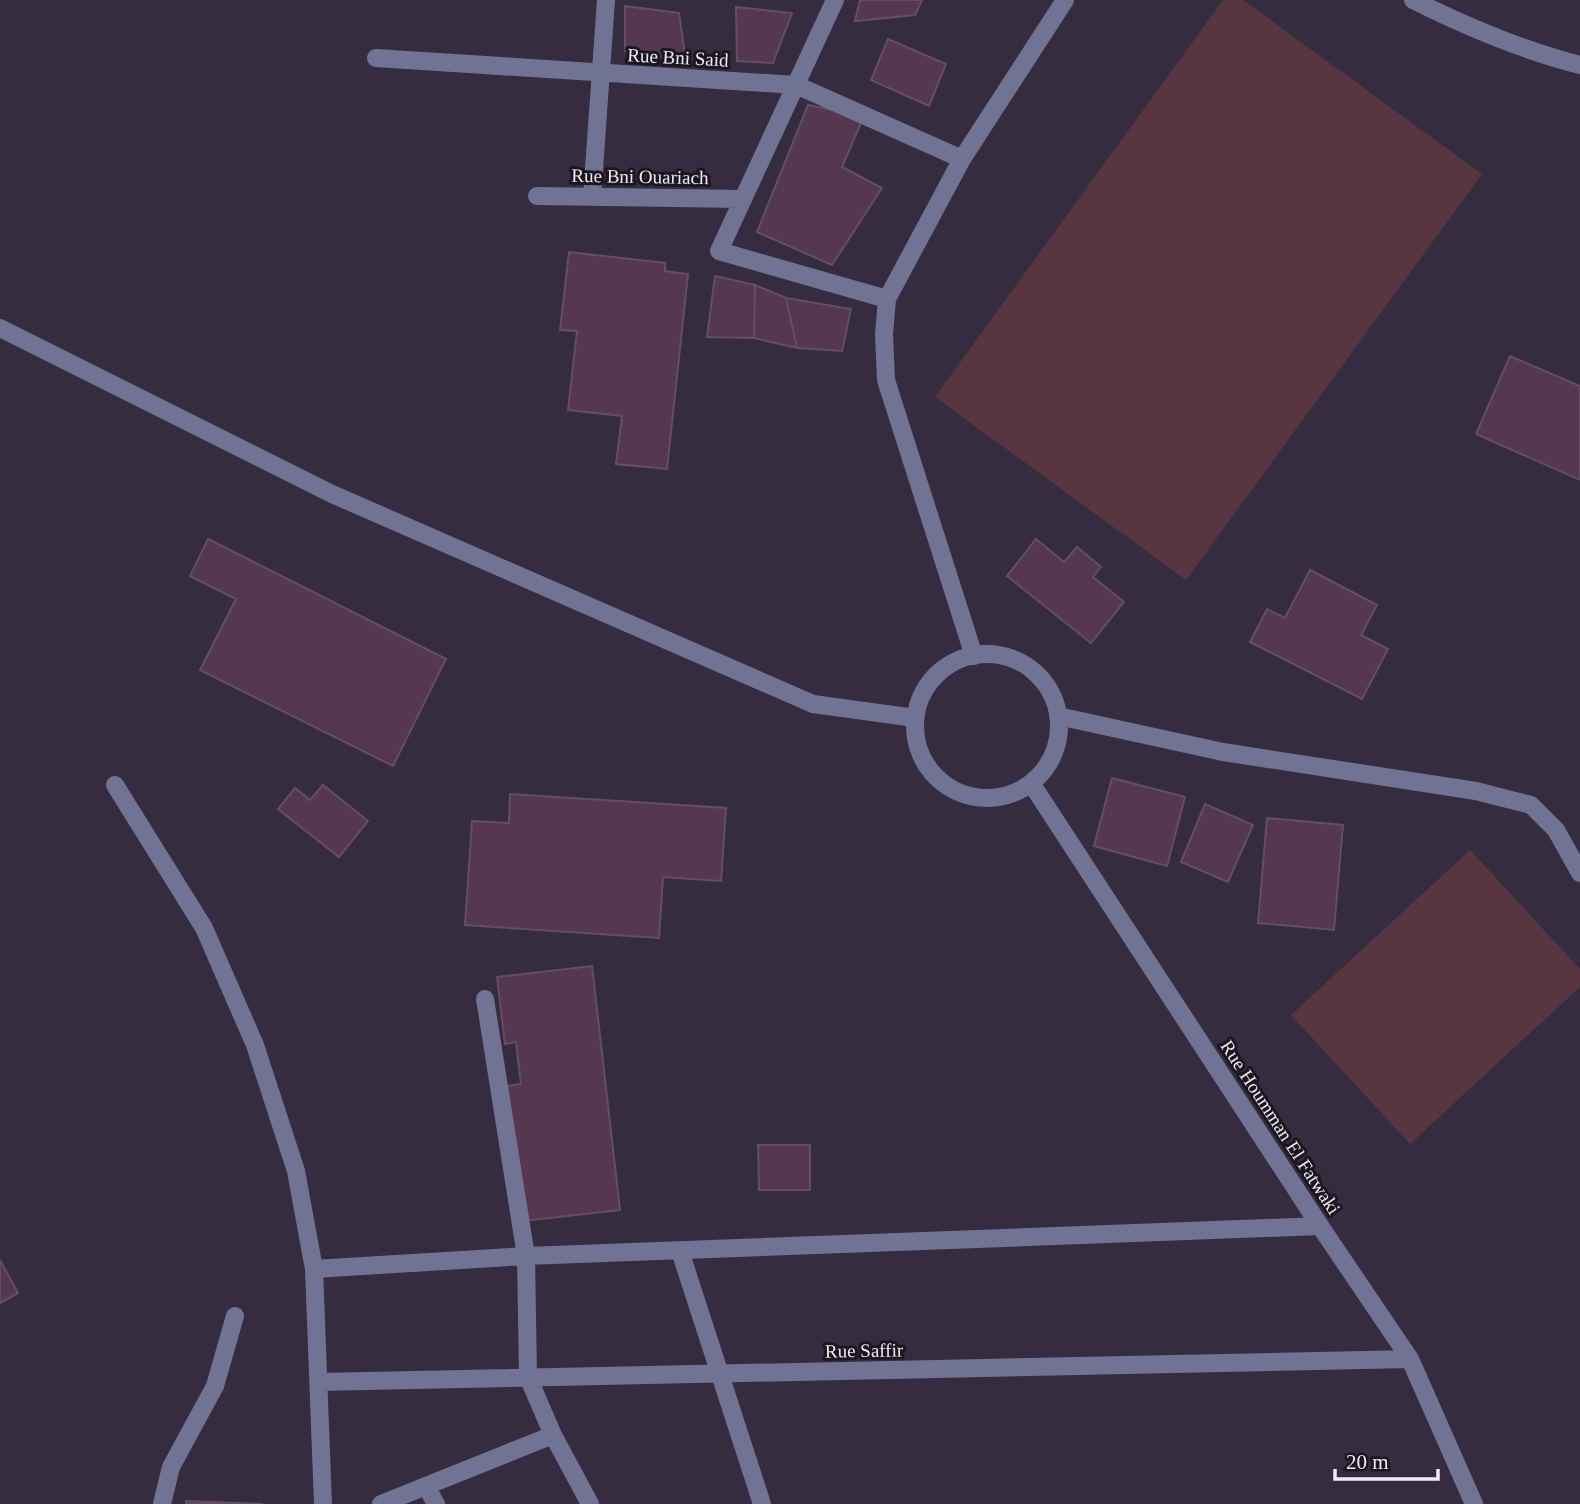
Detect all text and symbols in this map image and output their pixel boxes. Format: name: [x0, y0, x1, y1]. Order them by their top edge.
street label: Rue Bni Said: [627, 44, 730, 71]
street label: Rue Bni Ouariach: [571, 165, 709, 188]
street label: Rue Houmman El Fatwaki: [1216, 1036, 1345, 1218]
street label: Rue Saffir: [825, 1339, 904, 1362]
scale bar: [1335, 1438, 1438, 1482]
text: 20 m: [1346, 1450, 1389, 1474]

